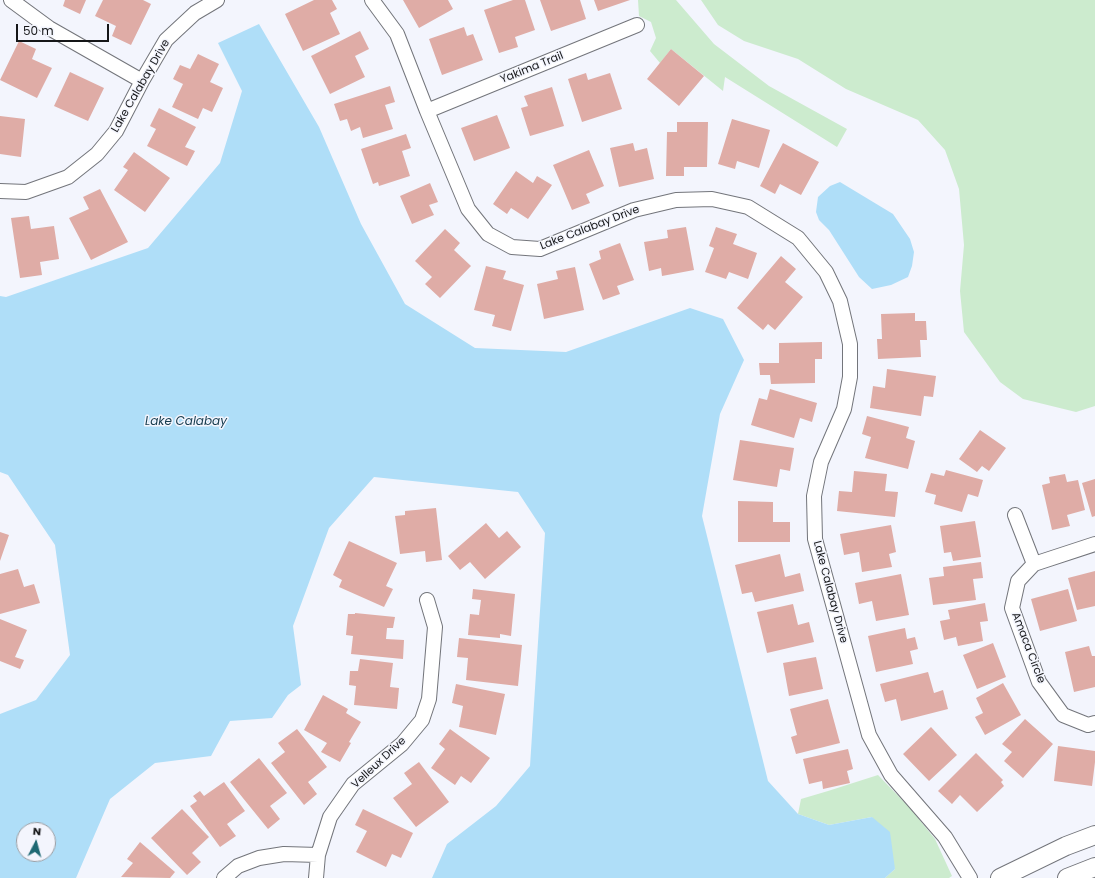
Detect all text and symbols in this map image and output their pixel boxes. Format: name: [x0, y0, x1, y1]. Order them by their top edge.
scale bar: [18, 16, 111, 42]
text: 50 m: [23, 22, 54, 39]
street label: Lake Calabay Drive: [109, 37, 173, 135]
street label: Yakima Trail: [499, 49, 565, 87]
street label: Lake Calabay Drive: [539, 203, 641, 253]
water label: Lake Calabay: [145, 415, 227, 429]
street label: Lake Calabay Drive: [810, 539, 850, 645]
street label: Amaca Circle: [1008, 611, 1048, 685]
street label: Velleux Drive: [349, 735, 409, 791]
north arrow: [16, 822, 56, 862]
text: N: [32, 823, 42, 839]

